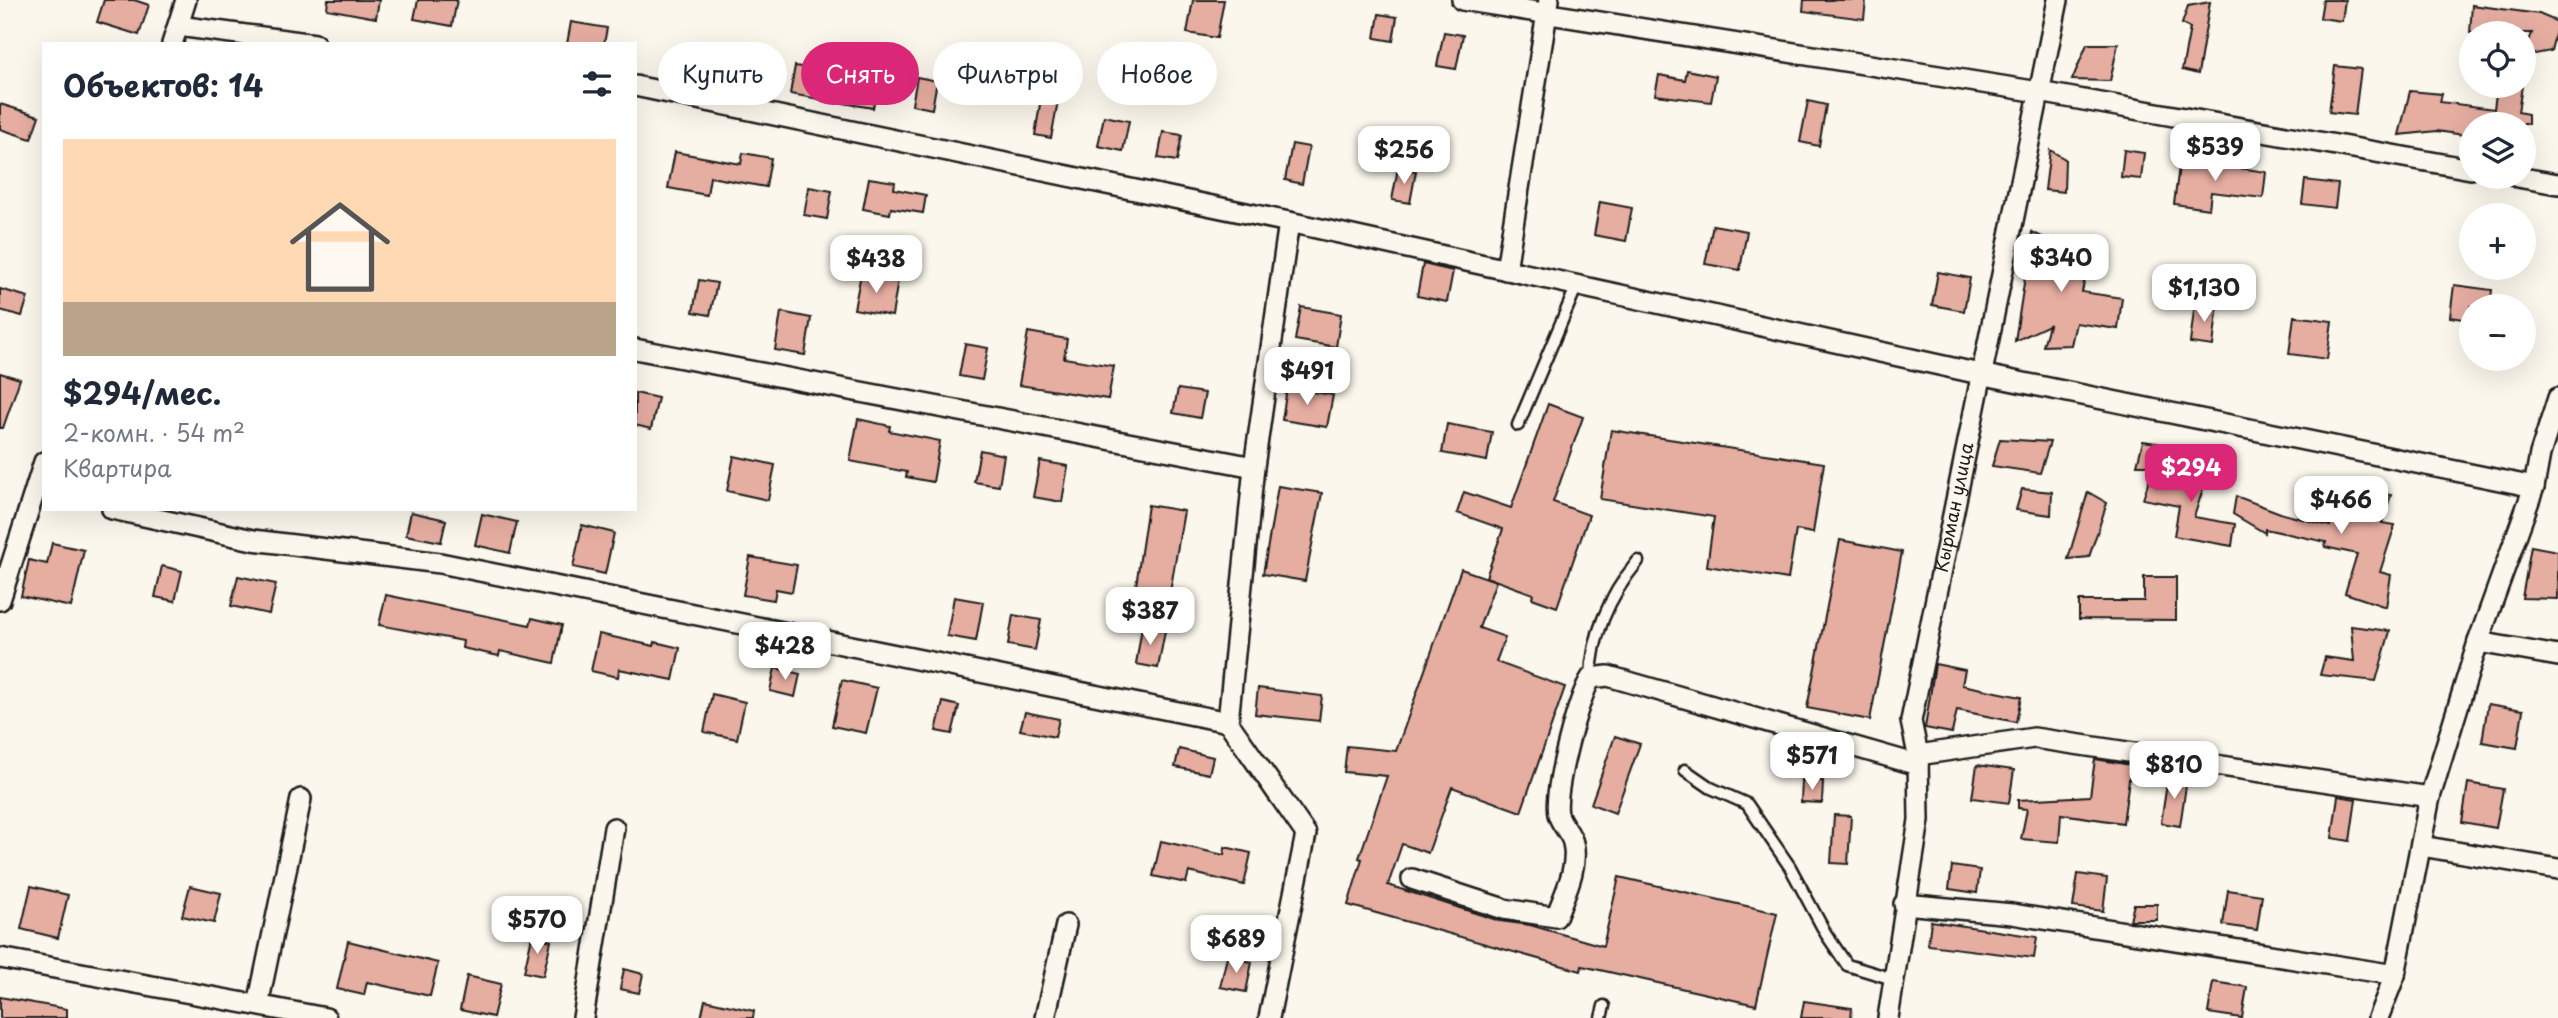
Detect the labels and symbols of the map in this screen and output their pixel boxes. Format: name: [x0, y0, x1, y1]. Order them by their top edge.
pin: $539: [2174, 124, 2256, 183]
pin: $256: [1363, 127, 1445, 186]
pin: $340: [2020, 234, 2102, 294]
pin: $438: [835, 236, 917, 295]
pin: $1,130: [2147, 264, 2261, 324]
pin: $491: [1266, 348, 1348, 407]
street label: Кырман улица: [1927, 439, 1980, 575]
pin: $294: [2150, 444, 2232, 504]
pin: $466: [2300, 476, 2382, 536]
pin: $387: [1109, 588, 1191, 647]
pin: $428: [744, 622, 826, 682]
pin: $571: [1771, 732, 1853, 792]
pin: $810: [2133, 742, 2215, 801]
pin: $570: [496, 897, 578, 956]
pin: $689: [1195, 916, 1277, 975]

